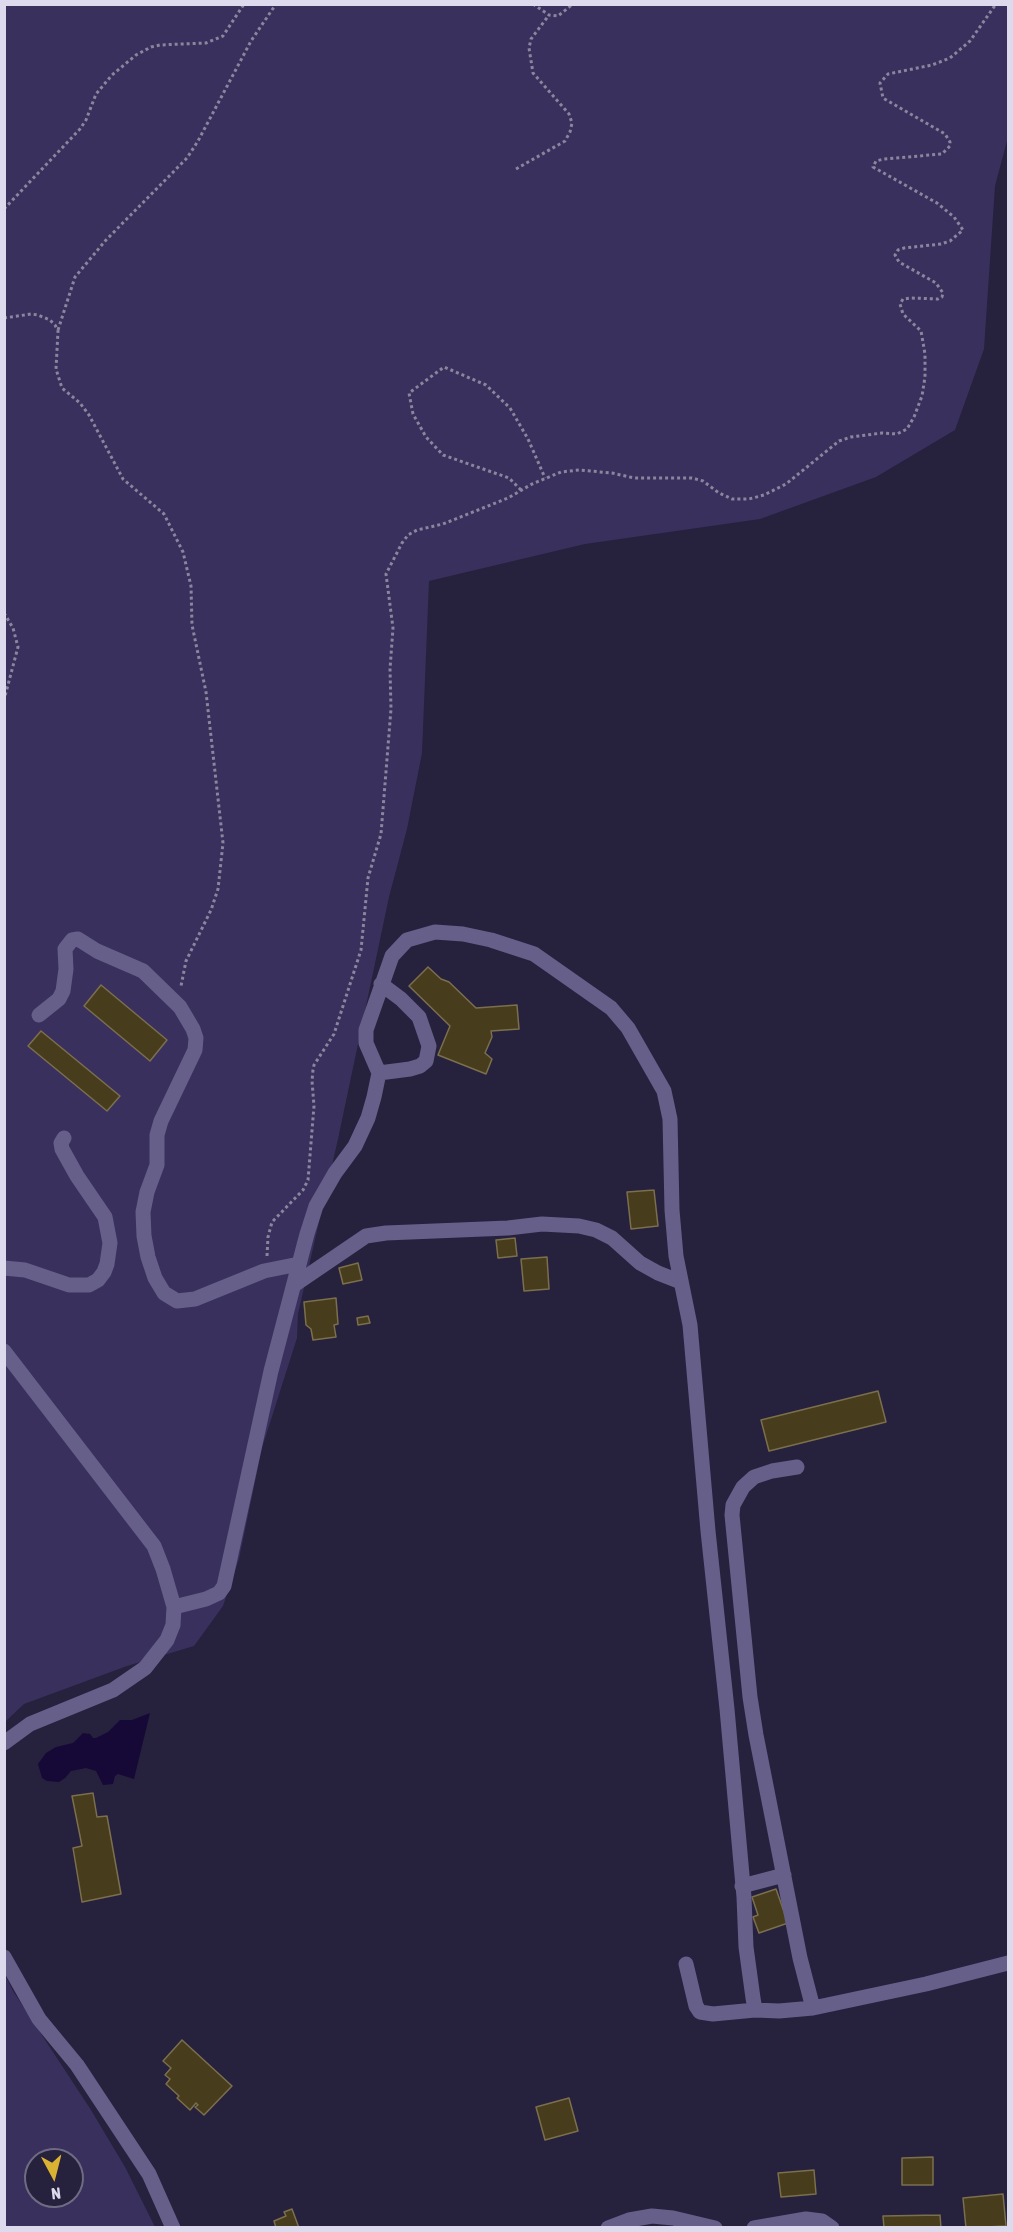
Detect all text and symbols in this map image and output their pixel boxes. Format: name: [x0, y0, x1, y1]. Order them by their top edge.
north arrow: [24, 2148, 84, 2208]
text: N: [50, 2184, 62, 2203]

